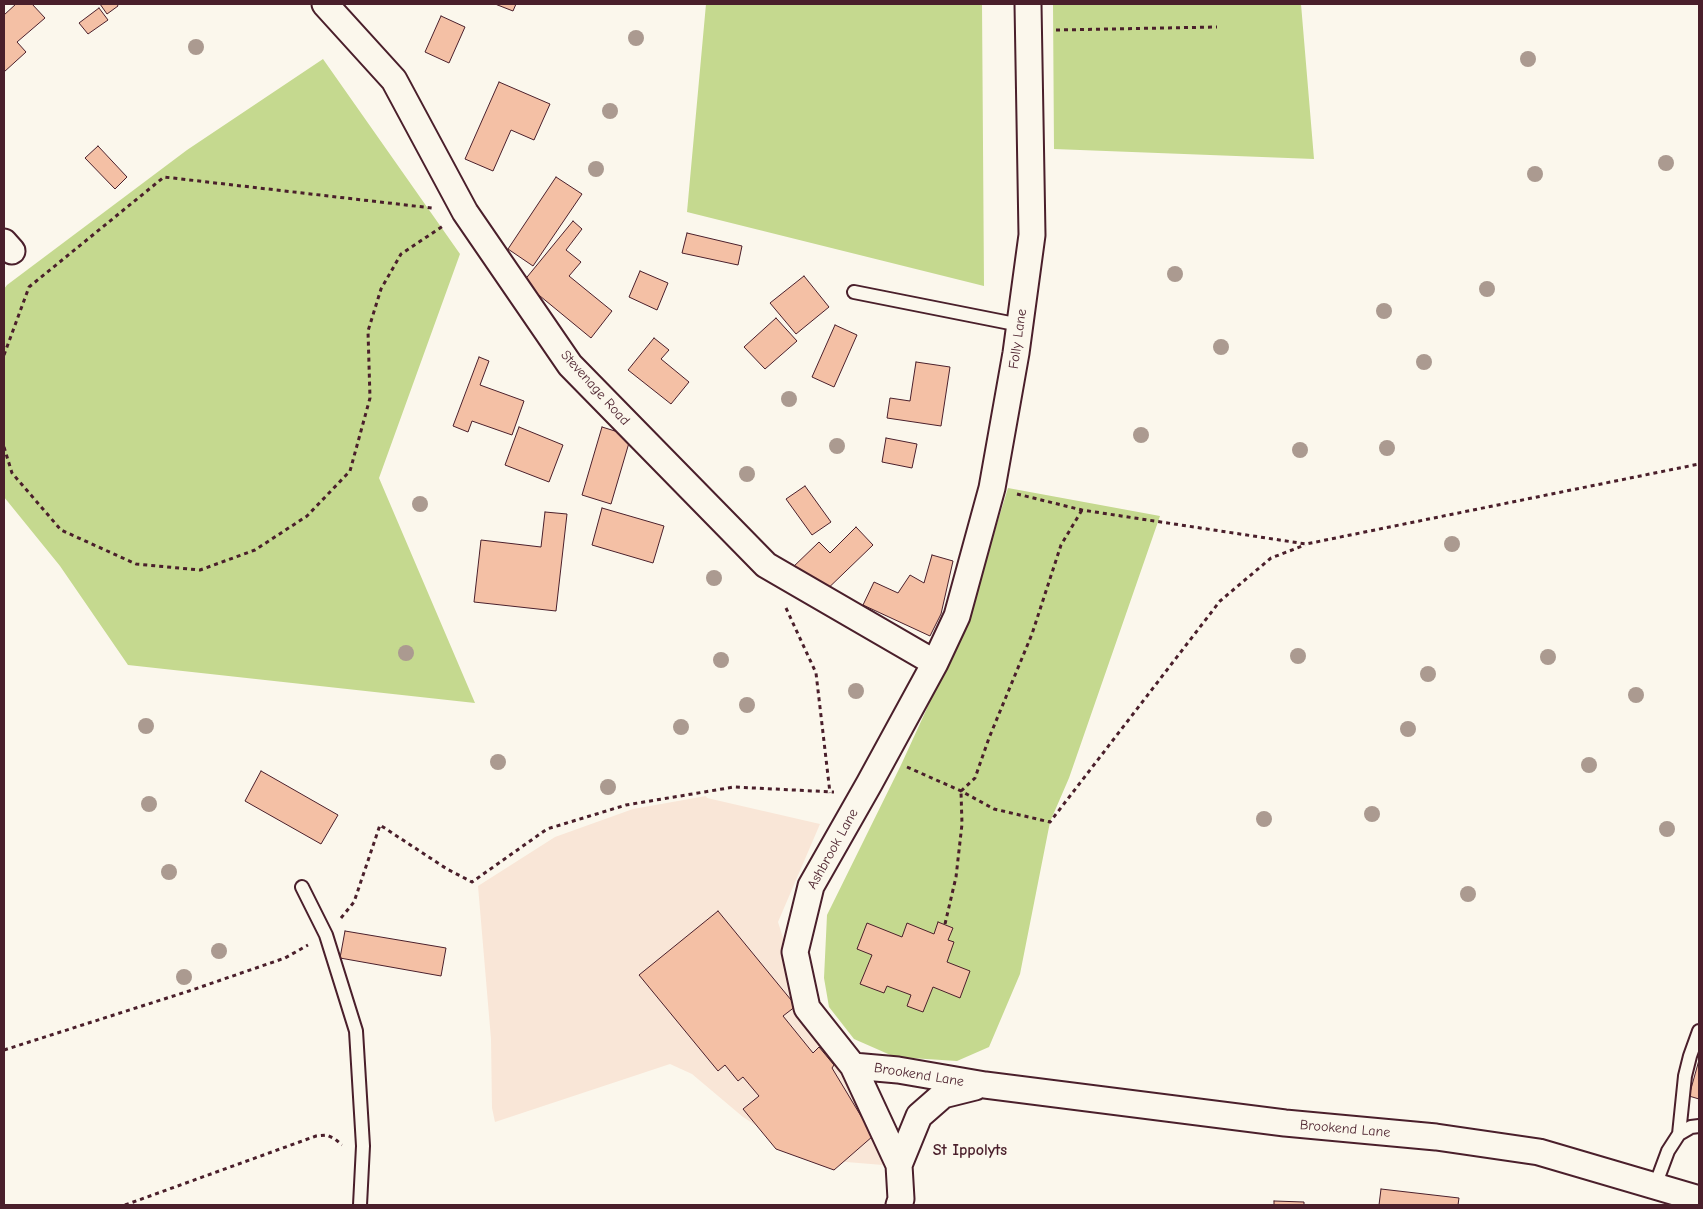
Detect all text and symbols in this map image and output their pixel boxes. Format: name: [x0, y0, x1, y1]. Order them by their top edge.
street label: Folly Lane: [1005, 308, 1031, 370]
street label: Stevenage Road: [557, 347, 633, 429]
street label: Ashbrook Lane: [804, 806, 862, 892]
street label: Brookend Lane: [873, 1060, 965, 1090]
street label: Brookend Lane: [1299, 1117, 1391, 1141]
district label: St Ippolyts: [933, 1140, 1007, 1160]

